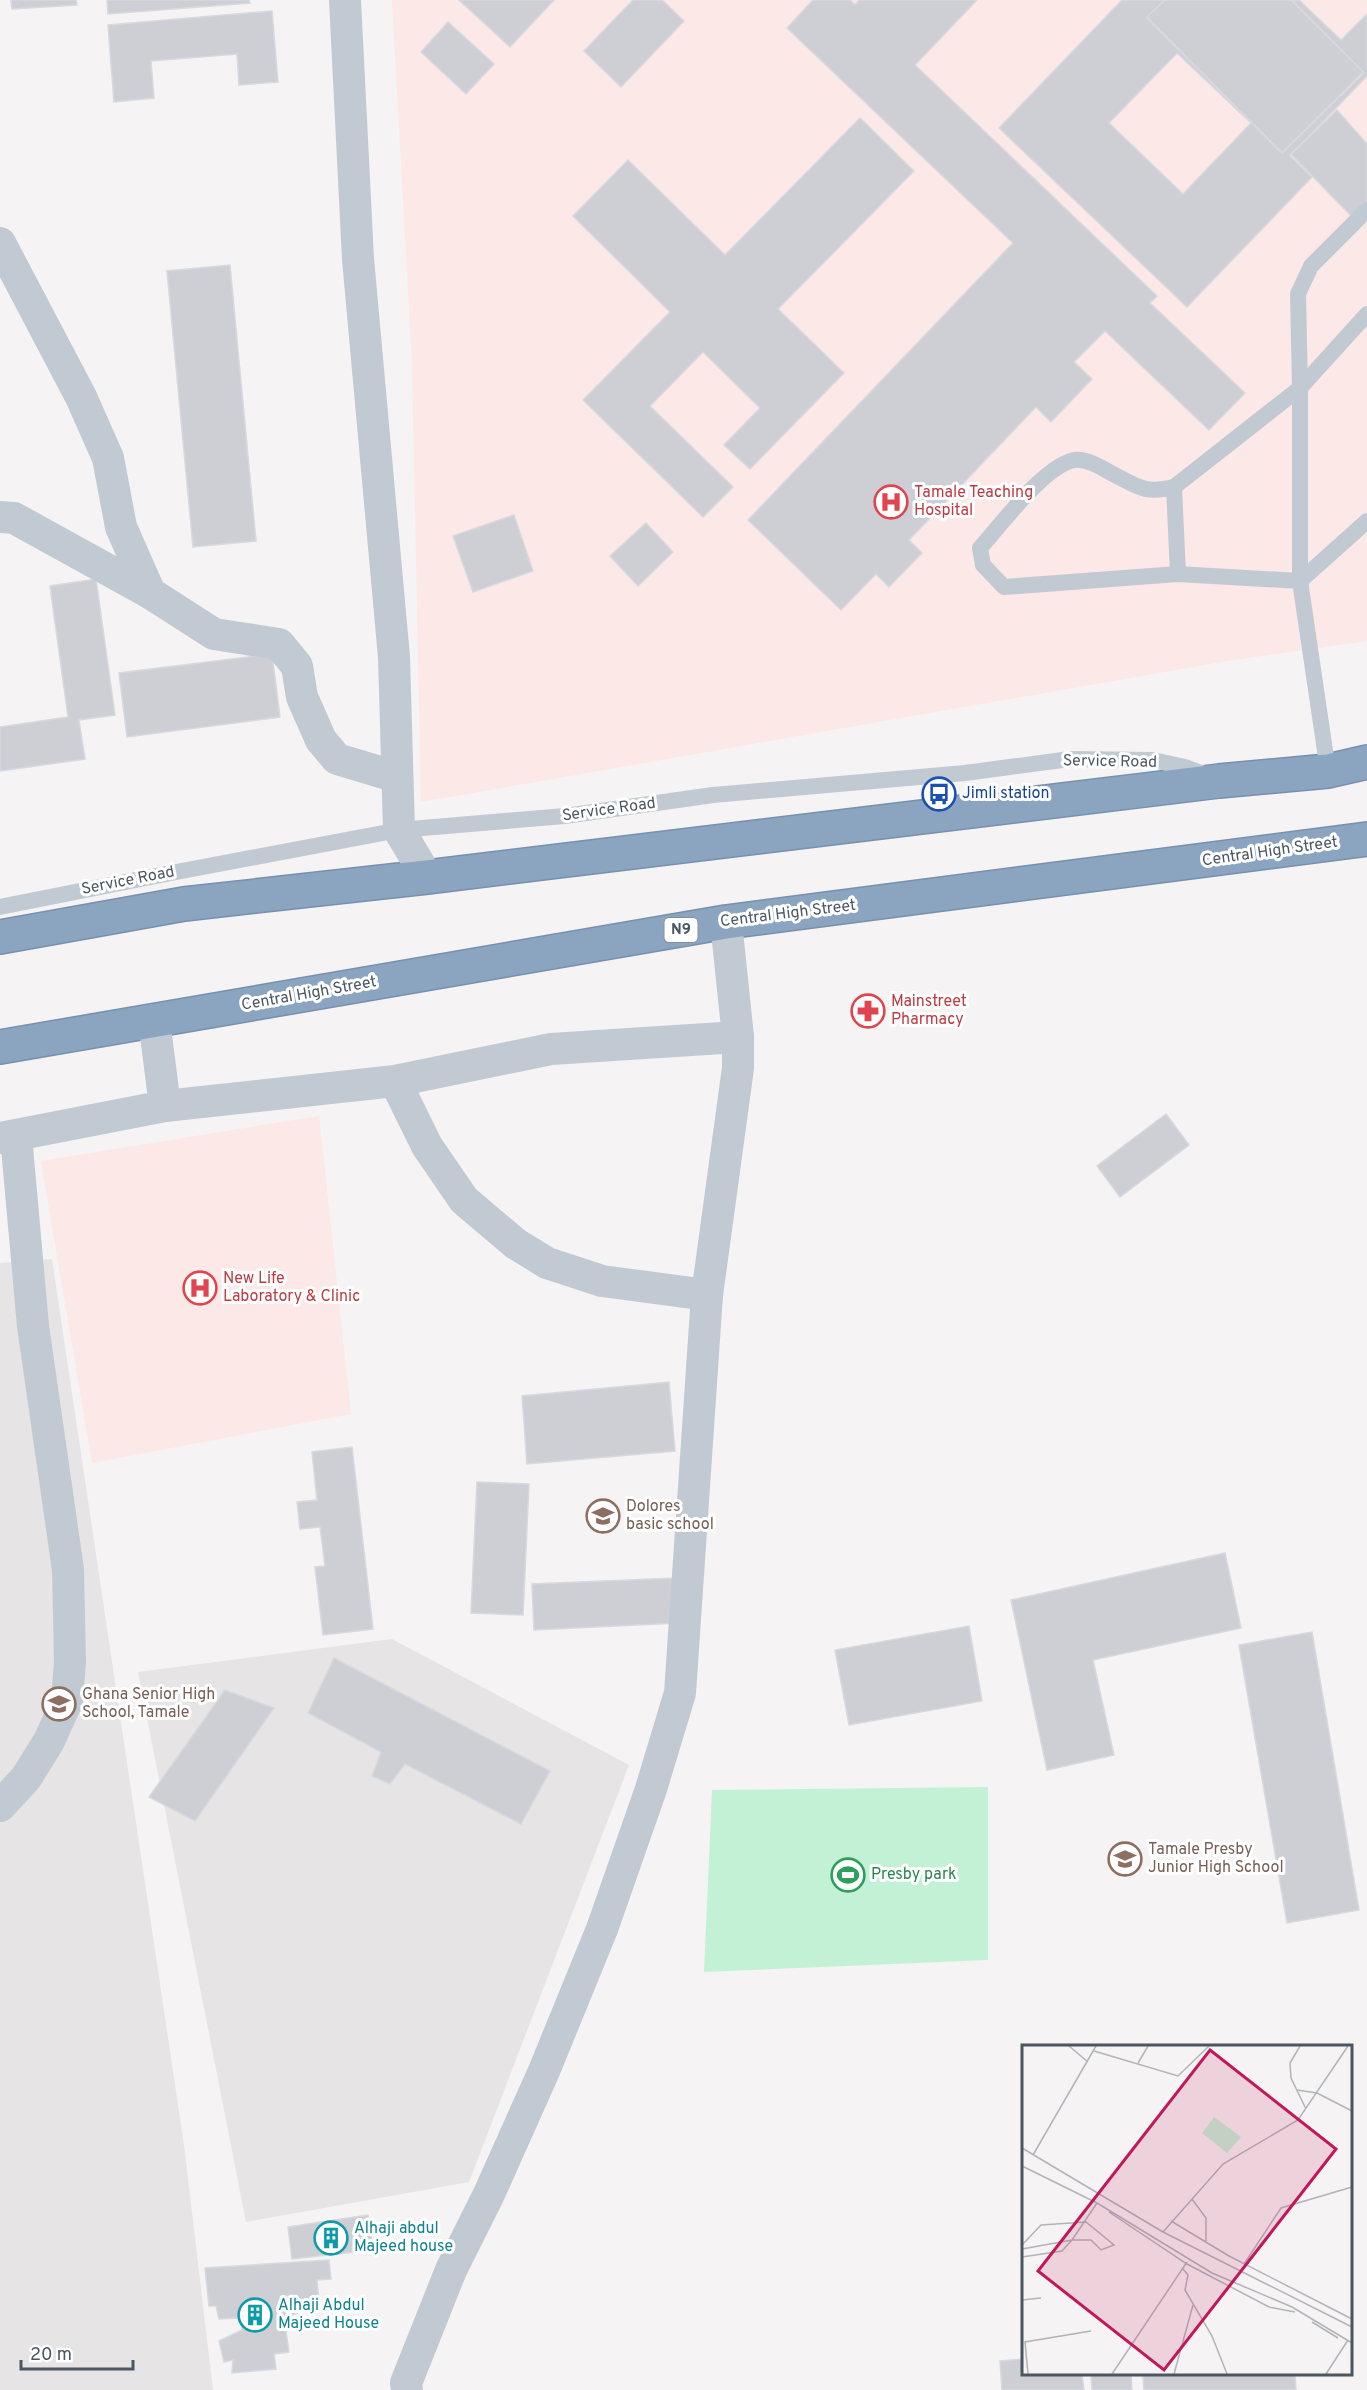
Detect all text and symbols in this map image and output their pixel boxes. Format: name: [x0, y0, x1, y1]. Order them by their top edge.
place label: Tamale Teaching Hospital: [914, 483, 1033, 521]
hospital icon: Tamale Teaching Hospital: [873, 484, 909, 520]
street label: Service Road: [1063, 751, 1157, 773]
bus stop icon: Jimli station: [921, 776, 957, 812]
place label: Jimli station: [962, 784, 1049, 804]
street label: Service Road: [561, 794, 657, 826]
street label: Central High Street: [1201, 833, 1339, 871]
street label: Service Road: [80, 862, 176, 900]
street label: Central High Street: [719, 896, 857, 932]
road number: N9: [664, 918, 698, 942]
street label: Central High Street: [240, 972, 378, 1016]
place label: Mainstreet Pharmacy: [891, 992, 967, 1030]
pharmacy icon: Mainstreet Pharmacy: [850, 993, 886, 1029]
place label: New Life Laboratory & Clinic: [223, 1269, 360, 1307]
hospital icon: New Life Laboratory & Clinic: [182, 1270, 218, 1306]
place label: Dolores basic school: [626, 1497, 714, 1535]
school or university icon: Dolores basic school: [585, 1498, 621, 1534]
place label: Ghana Senior High School, Tamale: [82, 1685, 215, 1723]
school or university icon: Ghana Senior High School, Tamale: [41, 1686, 77, 1722]
place label: Tamale Presby Junior High School: [1148, 1840, 1284, 1878]
school or university icon: Tamale Presby Junior High School: [1107, 1841, 1143, 1877]
sports icon: Presby park: [830, 1857, 866, 1893]
place label: Presby park: [871, 1865, 957, 1885]
inset map: [1022, 2045, 1352, 2375]
place label: Alhaji abdul Majeed house: [354, 2219, 453, 2257]
building icon: Alhaji abdul Majeed house: [313, 2220, 349, 2256]
place label: Alhaji Abdul Majeed House: [278, 2296, 379, 2334]
building icon: Alhaji Abdul Majeed House: [237, 2297, 273, 2333]
scale bar: [21, 2333, 134, 2371]
text: 20 m: [30, 2344, 72, 2367]

